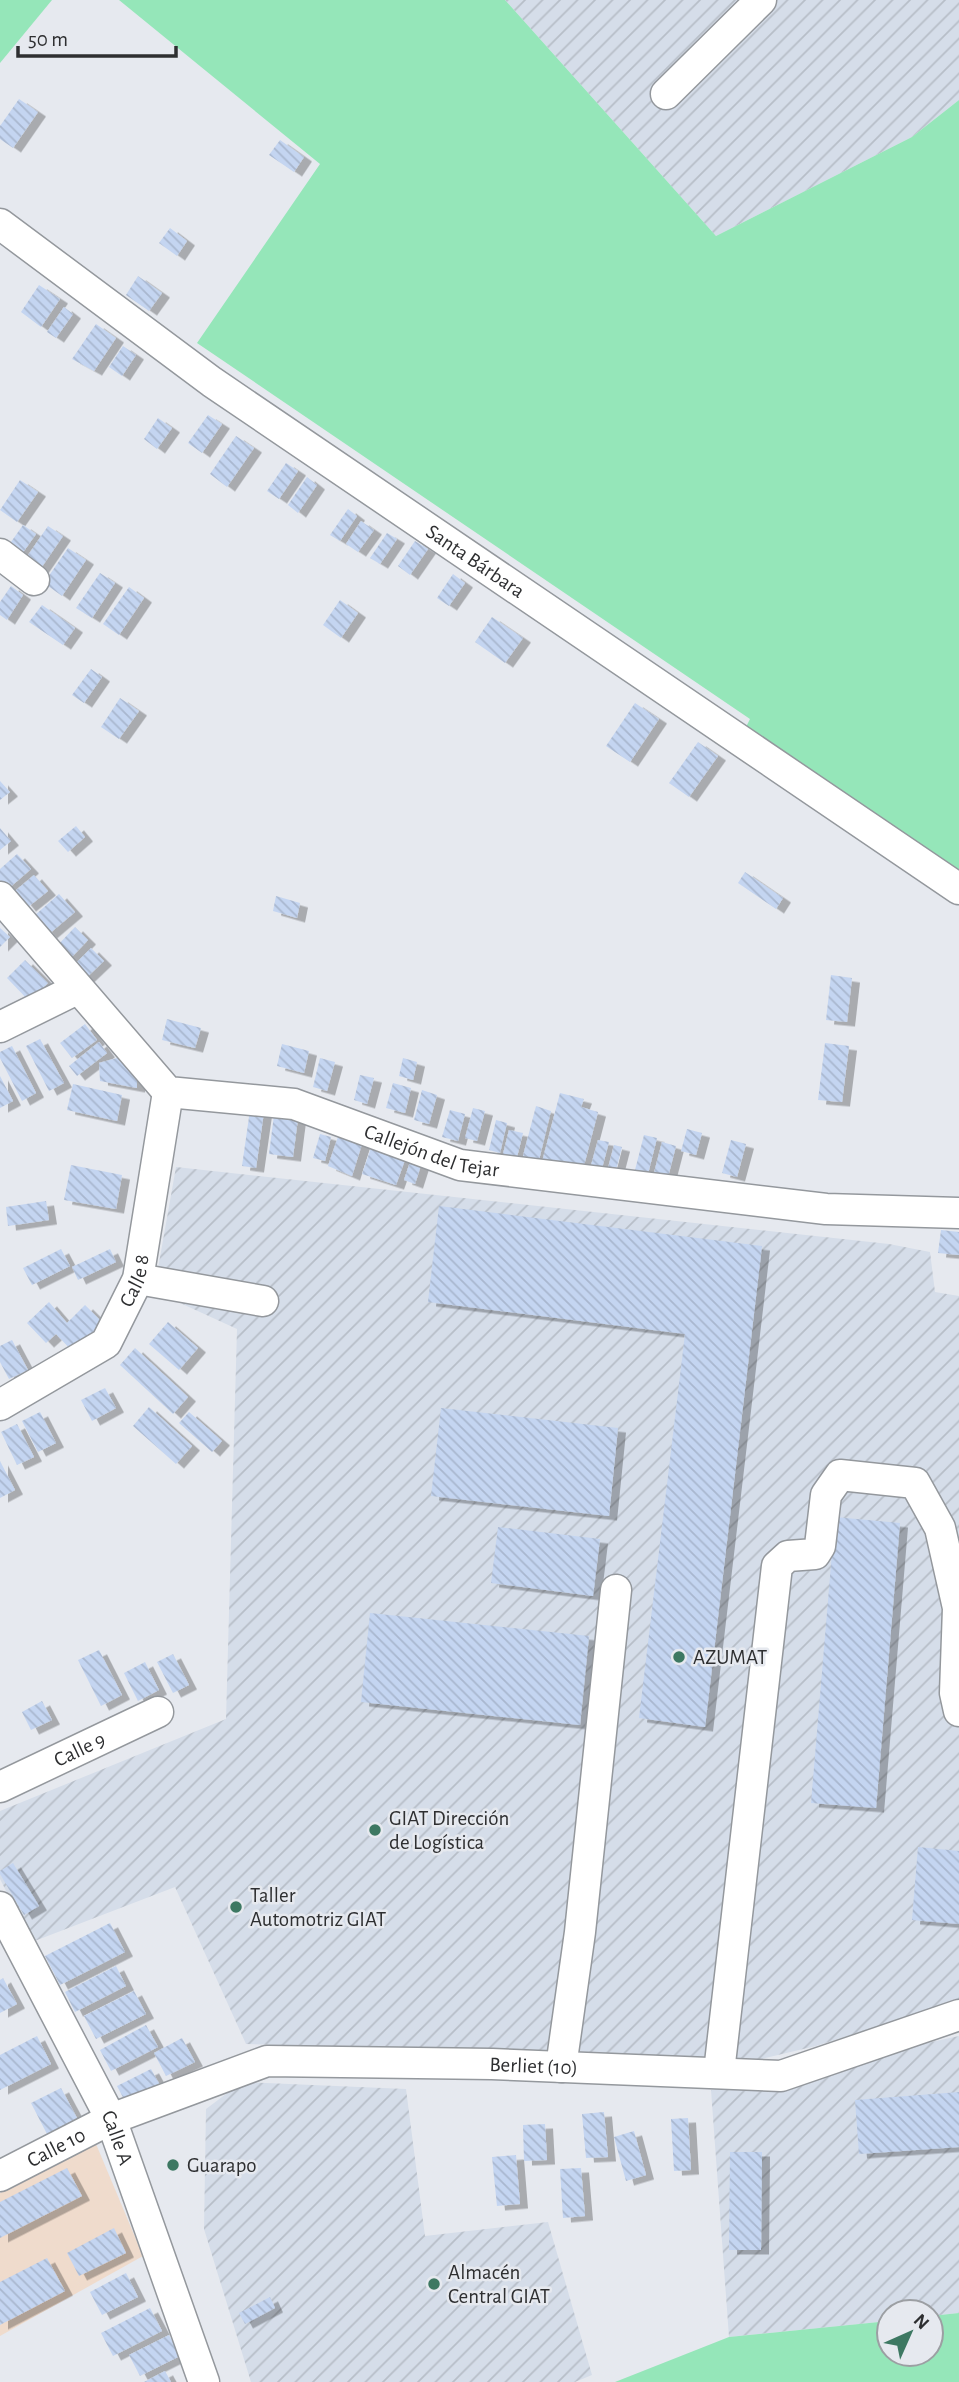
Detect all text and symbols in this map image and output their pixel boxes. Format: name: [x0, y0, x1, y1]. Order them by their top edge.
scale bar: [18, 14, 175, 58]
text: 50 m: [28, 29, 68, 50]
street label: Santa Bárbara: [422, 521, 529, 602]
street label: Callejón del Tejar: [361, 1121, 500, 1181]
street label: Calle 8: [116, 1253, 153, 1310]
place label: AZUMAT: [693, 1647, 767, 1668]
marker: AZUMAT: [671, 1649, 687, 1665]
street label: Calle 9: [51, 1729, 109, 1771]
place label: GIAT Dirección de Logística: [389, 1808, 509, 1853]
marker: GIAT Dirección de Logística: [367, 1822, 383, 1838]
place label: Taller Automotriz GIAT: [250, 1885, 386, 1930]
marker: Taller Automotriz GIAT: [228, 1899, 244, 1915]
street label: Berliet (10): [489, 2054, 578, 2079]
street label: Calle A: [97, 2107, 136, 2168]
street label: Calle 10: [24, 2124, 89, 2171]
place label: Guarapo: [187, 2155, 257, 2176]
marker: Guarapo: [165, 2157, 181, 2173]
place label: Almacén Central GIAT: [448, 2262, 550, 2307]
marker: Almacén Central GIAT: [426, 2276, 442, 2292]
north arrow: [875, 2298, 945, 2368]
text: N: [910, 2311, 932, 2333]

